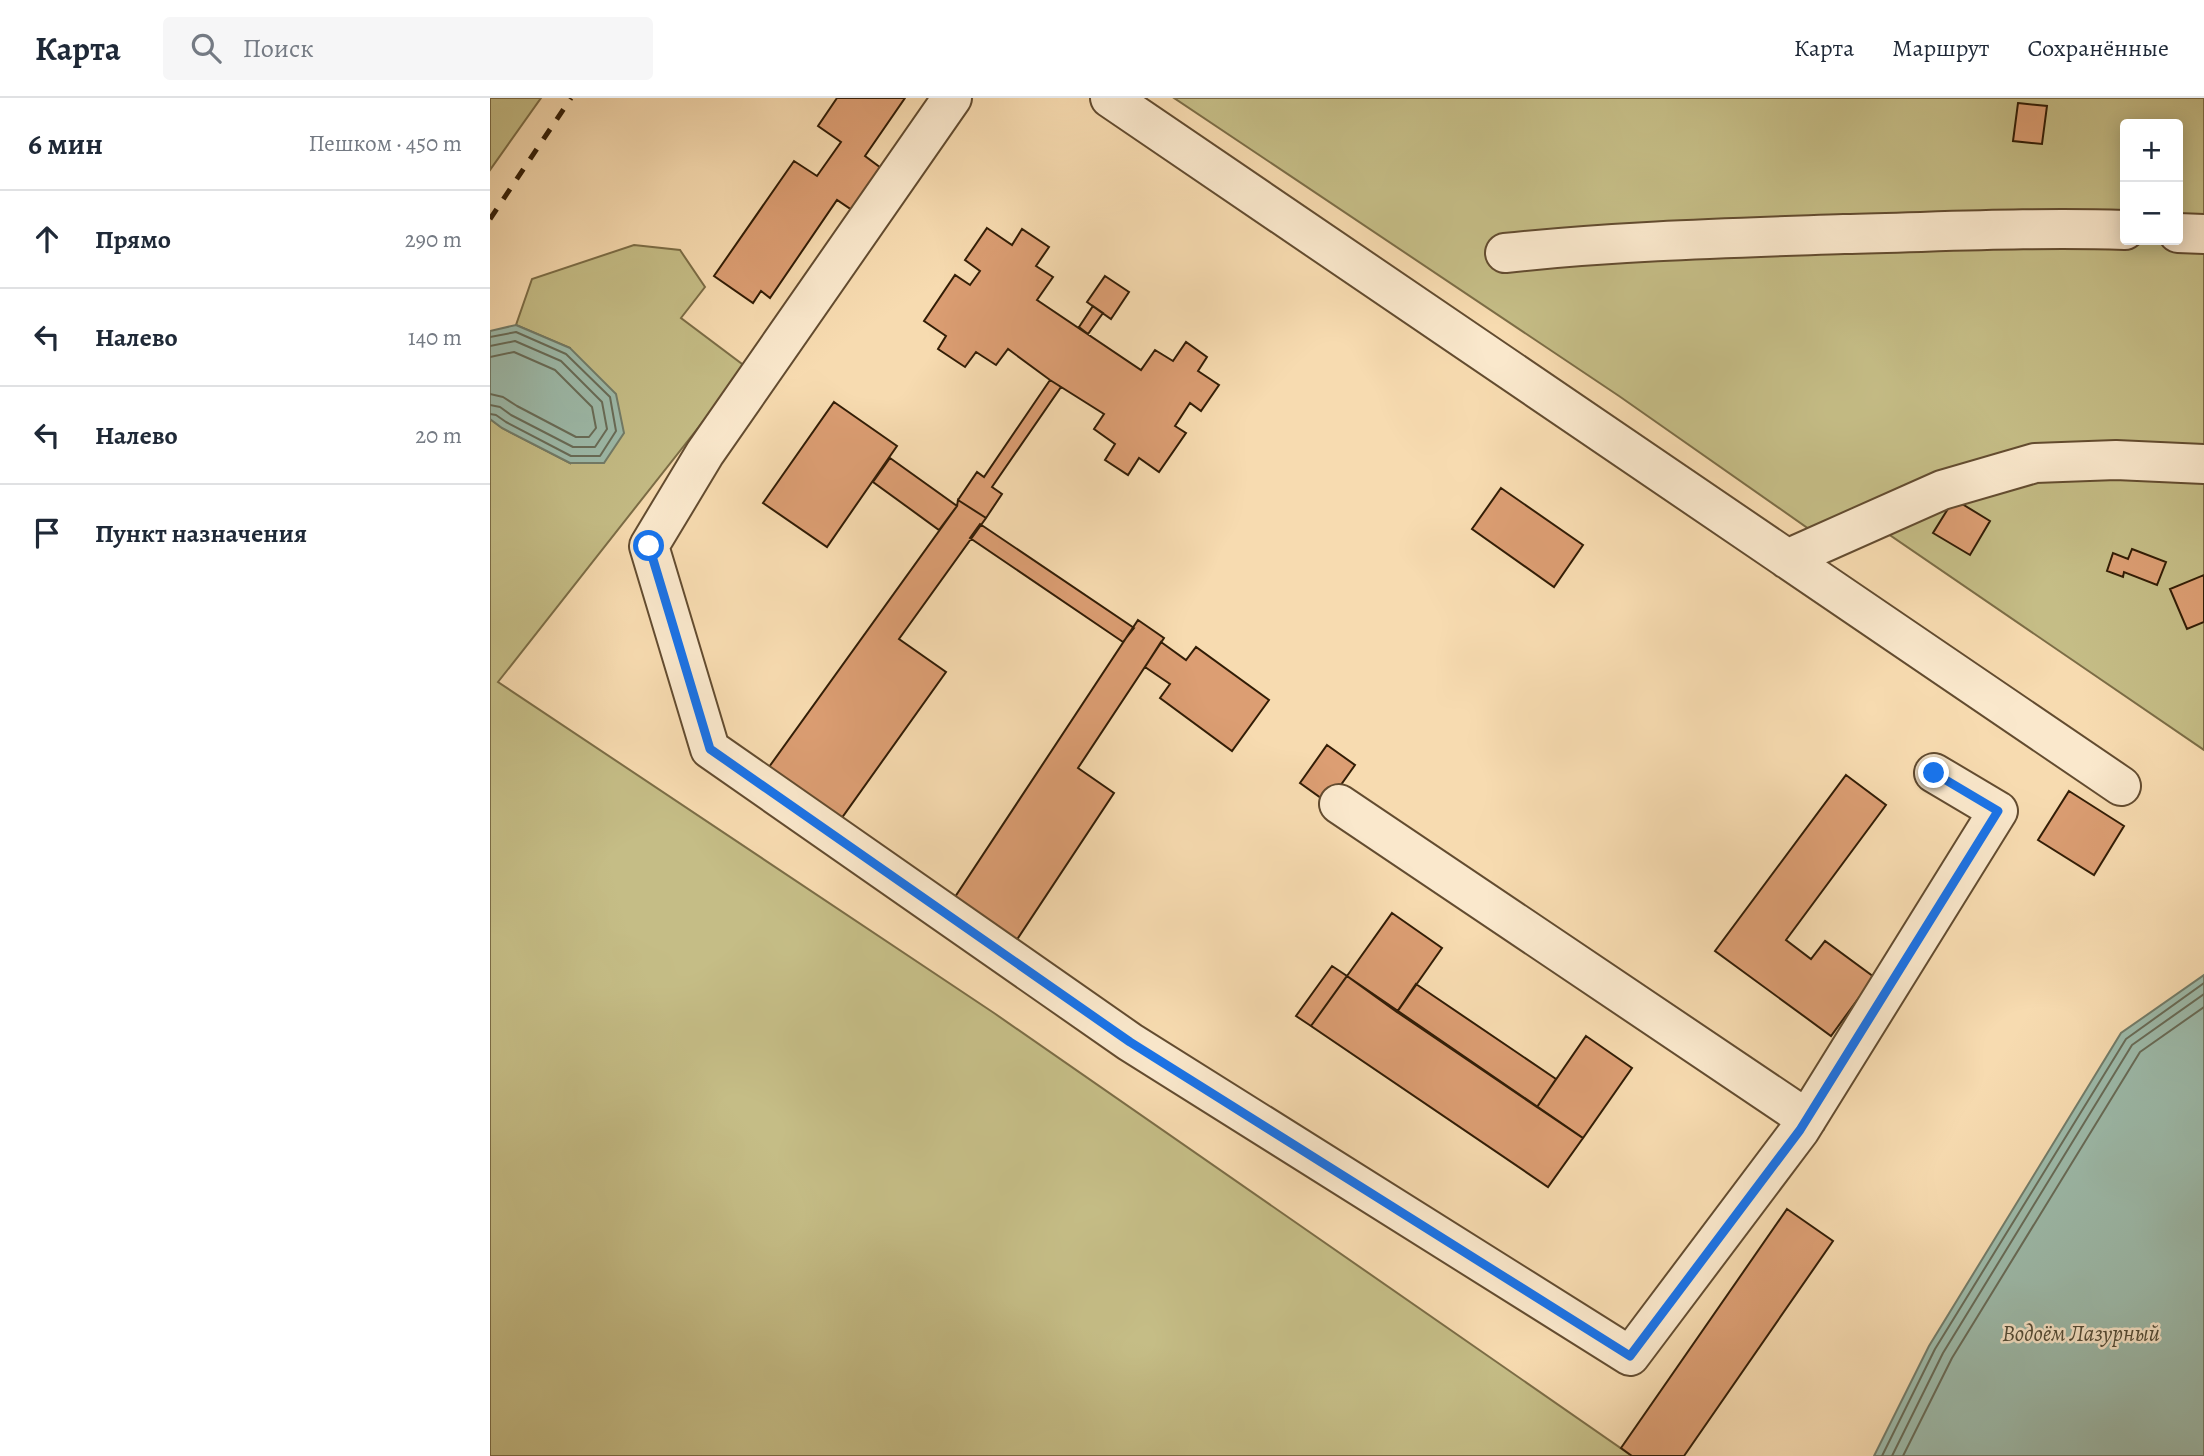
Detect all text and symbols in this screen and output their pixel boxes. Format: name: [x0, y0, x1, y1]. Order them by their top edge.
search box: [163, 17, 653, 80]
text: Карта: [35, 26, 121, 71]
icon: search: [187, 29, 225, 67]
text: Поиск: [243, 31, 314, 66]
text: Карта: [1794, 32, 1854, 64]
text: Маршрут: [1892, 32, 1990, 64]
text: Сохранённые: [2028, 32, 2169, 64]
map controls: [2120, 119, 2183, 245]
button: +: [2120, 119, 2183, 182]
text: 6 мин: [28, 124, 103, 164]
text: Пешком · 450 m: [308, 128, 462, 159]
button: −: [2120, 182, 2183, 245]
icon: ahead: [28, 220, 66, 258]
text: Прямо: [95, 222, 171, 257]
text: 290 m: [405, 224, 462, 255]
icon: left: [28, 318, 66, 356]
text: Налево: [95, 320, 178, 355]
text: 140 m: [408, 322, 462, 353]
icon: left: [28, 416, 66, 454]
text: Налево: [95, 418, 178, 453]
text: 20 m: [415, 420, 462, 451]
icon: arrive: [28, 514, 66, 552]
text: Пункт назначения: [95, 516, 307, 551]
route start: [633, 530, 664, 561]
route end: [1918, 757, 1949, 788]
water label: Водоём Лазурный: [2002, 1318, 2160, 1349]

